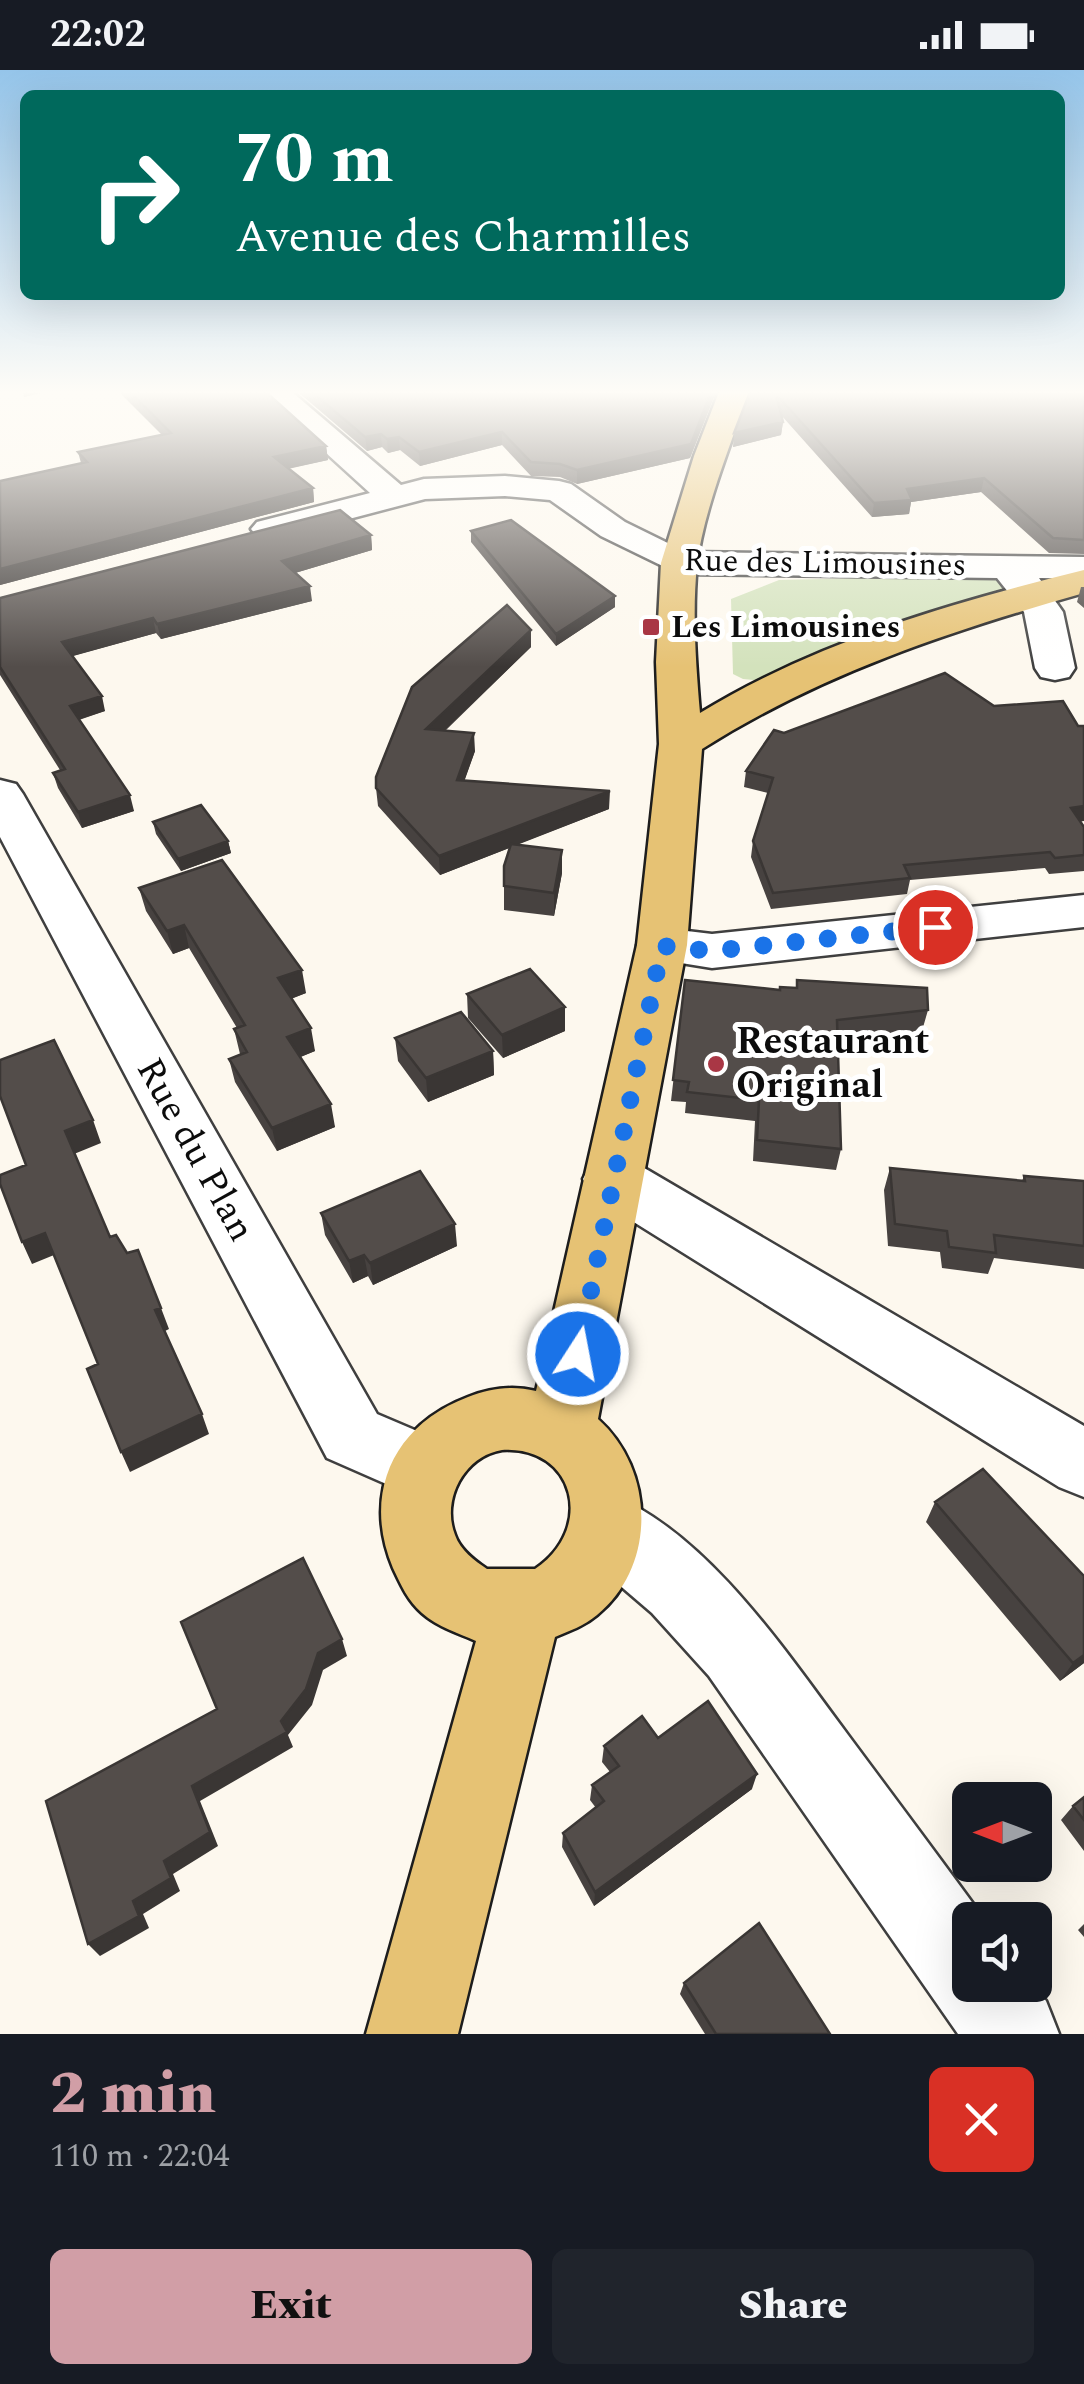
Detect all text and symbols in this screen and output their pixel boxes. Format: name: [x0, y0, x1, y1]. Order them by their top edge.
text: 22:02: [50, 6, 145, 64]
text: 70 m: [235, 107, 394, 213]
icon: right: [70, 130, 200, 260]
text: Avenue des Charmilles: [235, 203, 691, 272]
street label: Rue des Limousines: [683, 536, 967, 590]
place label: Les Limousines: [671, 603, 901, 652]
marker: Les Limousines: [640, 616, 662, 638]
pin: [893, 885, 978, 970]
icon: arrive: [908, 900, 963, 955]
place label: Restaurant Original: [736, 1013, 929, 1115]
street label: Rue du Plan: [121, 1047, 269, 1253]
marker: Restaurant Original: [705, 1053, 727, 1075]
position arrow: [526, 1302, 630, 1406]
north arrow: [952, 1782, 1052, 1882]
map controls: [952, 1782, 1052, 2002]
button: sound: [952, 1902, 1052, 2002]
text: 2 min: [50, 2048, 216, 2140]
button: close: [929, 2067, 1034, 2172]
text: 110 m · 22:04: [50, 2132, 230, 2181]
button: Exit: [50, 2249, 532, 2364]
button: Share: [552, 2249, 1034, 2364]

